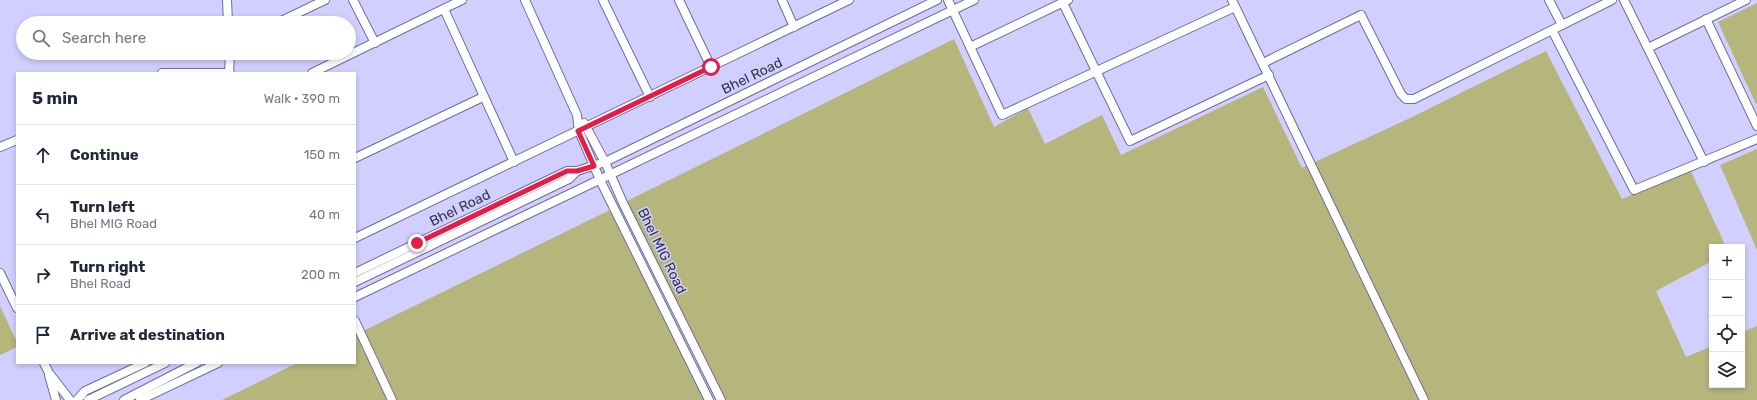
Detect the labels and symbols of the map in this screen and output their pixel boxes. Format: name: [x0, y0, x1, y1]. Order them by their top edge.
street label: Bhel Road: [719, 54, 785, 98]
route start: [702, 58, 720, 76]
street label: Bhel Road: [427, 186, 493, 230]
street label: Bhel MIG Road: [634, 205, 690, 297]
route end: [408, 234, 426, 252]

